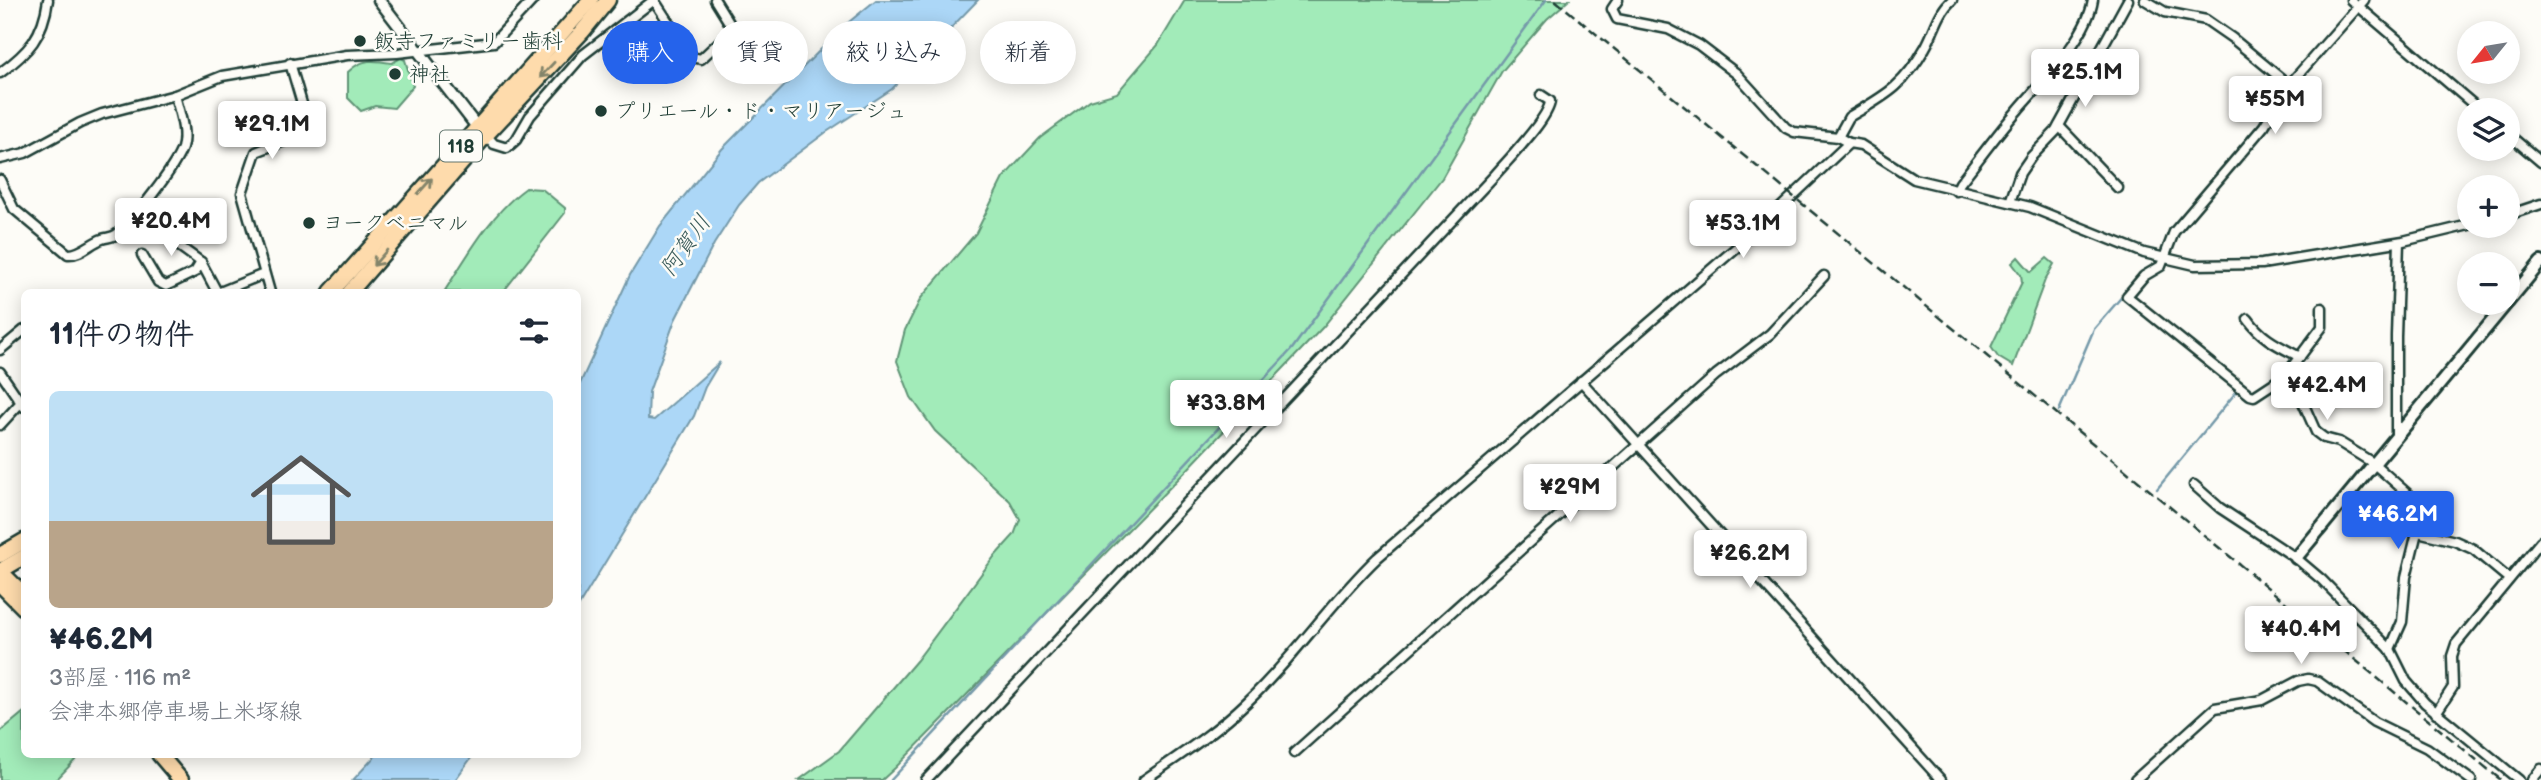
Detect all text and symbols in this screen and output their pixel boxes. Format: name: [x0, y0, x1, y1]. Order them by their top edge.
chip: 購入: [602, 21, 698, 84]
chip: 賃貸: [712, 21, 808, 84]
chip: 絞り込み: [822, 21, 966, 84]
chip: 新着: [980, 21, 1076, 84]
north arrow: [2457, 21, 2520, 84]
map controls: [2457, 21, 2520, 315]
place label: 飯寺ファミリー歯科: [374, 29, 563, 54]
marker: 飯寺ファミリー歯科: [352, 33, 368, 49]
pin: ¥25.1M: [2028, 50, 2142, 109]
text: ¥25.1M: [2047, 58, 2123, 86]
one-way arrow: [539, 61, 556, 78]
place label: 神社: [409, 62, 451, 87]
marker: 神社: [387, 66, 403, 82]
pin: ¥55M: [2234, 76, 2316, 136]
text: ¥55M: [2245, 85, 2305, 113]
button: layers: [2457, 98, 2520, 161]
place label: プリエール・ド・マリアージュ: [615, 99, 907, 124]
pin: ¥29.1M: [215, 102, 329, 161]
marker: プリエール・ド・マリアージュ: [593, 103, 609, 119]
text: ¥29.1M: [234, 110, 310, 138]
road number: 118: [440, 130, 482, 162]
button: +: [2457, 175, 2520, 238]
one-way arrow: [417, 177, 433, 195]
pin: ¥20.4M: [114, 198, 228, 258]
pin: ¥53.1M: [1686, 201, 1800, 260]
text: ¥20.4M: [131, 207, 211, 235]
water label: 阿賀川: [655, 209, 717, 282]
text: ¥53.1M: [1705, 209, 1781, 237]
place label: ヨークベニマル: [323, 211, 468, 236]
marker: ヨークベニマル: [301, 215, 317, 231]
one-way arrow: [372, 249, 388, 267]
button: −: [2457, 252, 2520, 315]
icon: filters: [515, 312, 553, 350]
text: 11件の物件: [49, 317, 194, 353]
pin: ¥42.4M: [2270, 362, 2384, 422]
text: ¥42.4M: [2287, 371, 2367, 399]
pin: ¥33.8M: [1169, 380, 1283, 440]
text: ¥33.8M: [1186, 389, 1266, 417]
icon: home: [238, 437, 364, 563]
pin: ¥29M: [1529, 464, 1611, 524]
text: ¥29M: [1539, 473, 1601, 501]
pin: ¥46.2M: [2341, 491, 2455, 551]
text: ¥46.2M: [2358, 500, 2438, 528]
pin: ¥26.2M: [1693, 530, 1807, 590]
text: ¥26.2M: [1710, 539, 1790, 567]
pin: ¥40.4M: [2244, 606, 2358, 666]
text: ¥40.4M: [2261, 615, 2341, 643]
text: ¥46.2M: [49, 622, 154, 658]
text: 3部屋 · 116 m²: [49, 664, 191, 692]
text: 会津本郷停車場上米塚線: [49, 698, 302, 726]

